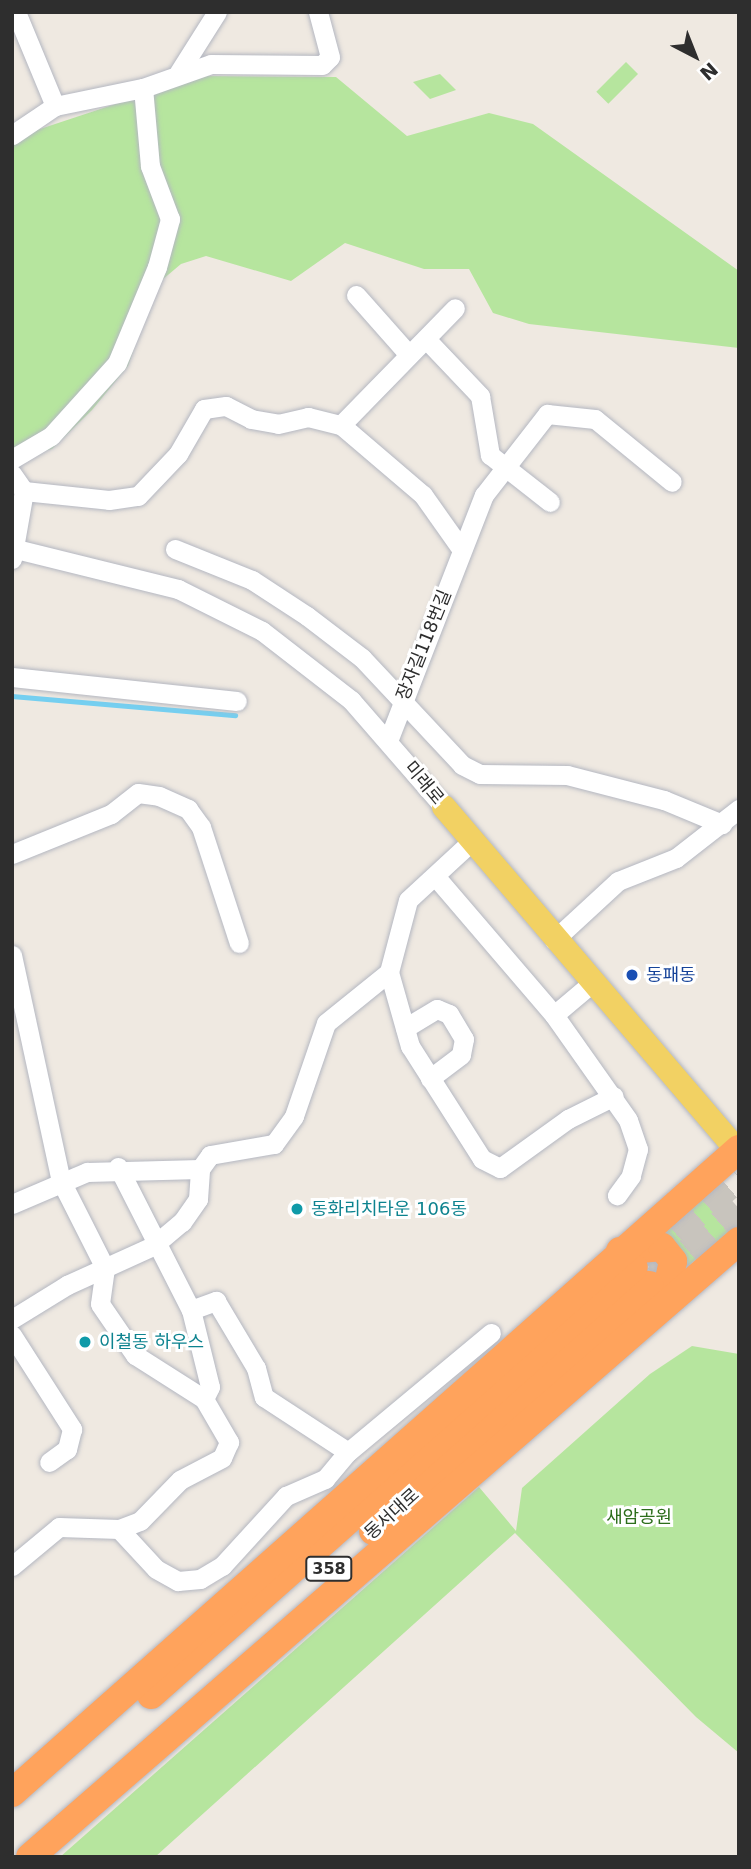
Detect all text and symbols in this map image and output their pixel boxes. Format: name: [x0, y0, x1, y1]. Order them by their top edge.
north arrow: [660, 21, 730, 91]
text: N: [696, 58, 722, 85]
street label: 장자길118번길: [392, 587, 456, 703]
street label: 미래로: [400, 757, 448, 809]
place label: 동패동: [646, 964, 696, 986]
marker: 동패동: [624, 967, 640, 983]
place label: 동화리치타운 106동: [311, 1198, 467, 1220]
marker: 동화리치타운 106동: [289, 1201, 305, 1217]
place label: 이철동 하우스: [99, 1331, 204, 1353]
marker: 이철동 하우스: [77, 1334, 93, 1350]
street label: 동서대로: [360, 1484, 424, 1544]
park label: 새암공원: [606, 1506, 672, 1528]
road number: 358: [304, 1556, 354, 1582]

